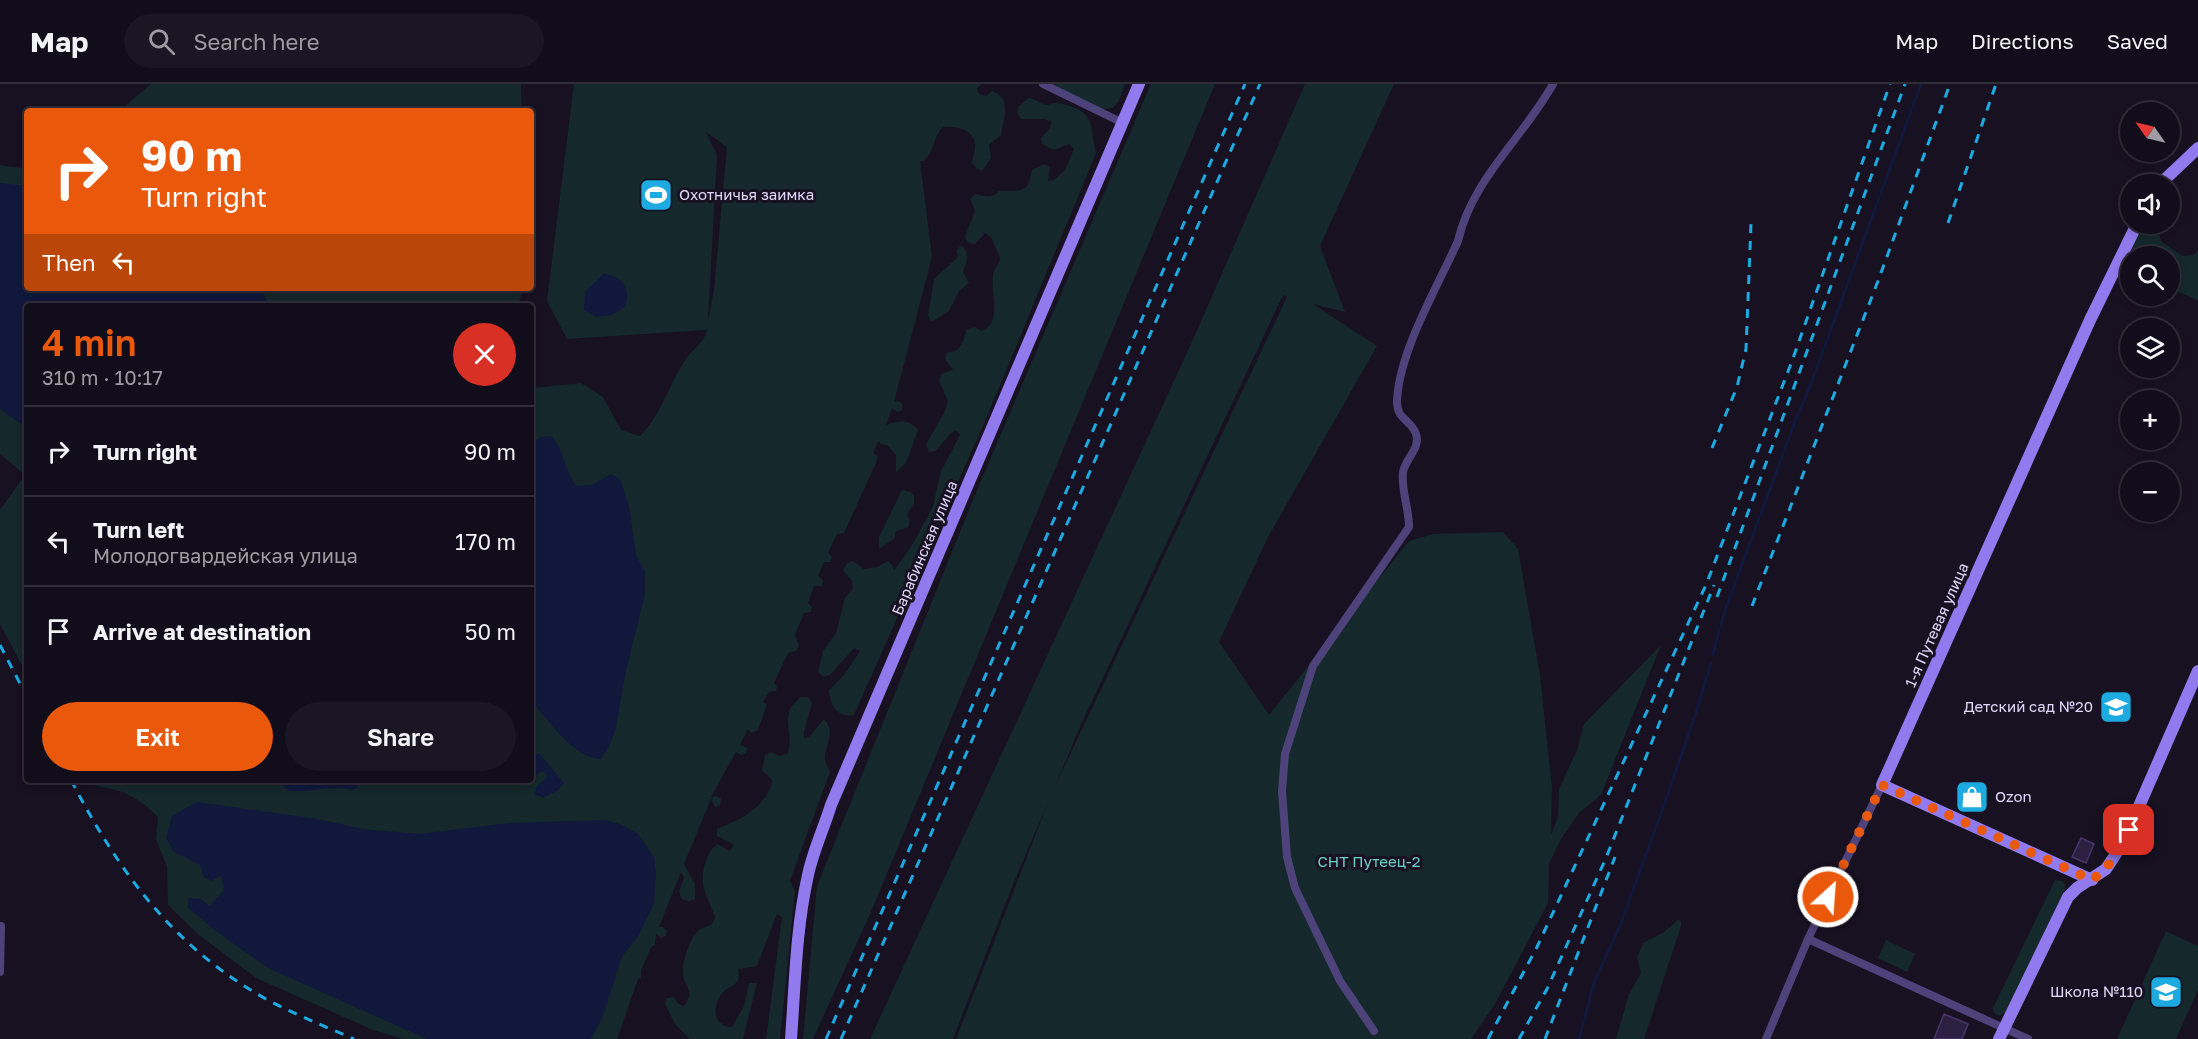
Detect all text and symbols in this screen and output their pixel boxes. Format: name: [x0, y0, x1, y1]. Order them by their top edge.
search box: [124, 14, 544, 68]
text: Map: [30, 25, 88, 58]
icon: search: [145, 25, 178, 58]
text: Search here: [193, 28, 319, 55]
text: Map: [1895, 28, 1938, 54]
text: Directions: [1971, 28, 2074, 54]
text: Saved: [2107, 28, 2168, 54]
north arrow: [2120, 102, 2180, 162]
map controls: [2120, 102, 2180, 522]
text: 90 m: [141, 130, 242, 180]
icon: right: [42, 132, 120, 210]
button: sound: [2120, 174, 2180, 234]
sports icon: Охотничья заимка: [638, 177, 674, 213]
text: Turn right: [141, 181, 267, 213]
place label: Охотничья заимка: [679, 185, 814, 203]
icon: left: [107, 246, 140, 279]
button: search: [2120, 246, 2180, 306]
text: Then: [42, 249, 95, 276]
button: layers: [2120, 318, 2180, 378]
text: 4 min: [42, 321, 137, 364]
button: close: [453, 323, 516, 386]
text: 310 m · 10:17: [42, 365, 163, 389]
button: +: [2120, 390, 2180, 450]
icon: right: [42, 435, 75, 468]
text: Turn right: [93, 438, 197, 465]
text: 90 m: [464, 438, 516, 465]
button: −: [2120, 462, 2180, 522]
street label: Барабинская улица: [888, 477, 961, 618]
text: Turn left: [93, 516, 184, 543]
icon: left: [42, 525, 75, 558]
text: 170 m: [455, 528, 516, 555]
text: Молодогвардейская улица: [93, 543, 358, 567]
street label: 1-я Путевая улица: [1901, 560, 1972, 690]
icon: arrive: [42, 615, 75, 648]
text: Arrive at destination: [93, 618, 311, 645]
text: 50 m: [465, 618, 516, 645]
school or university icon: Детский сад №20: [2098, 689, 2134, 725]
place label: Детский сад №20: [1964, 697, 2093, 715]
button: Exit: [42, 702, 273, 771]
button: Share: [285, 702, 516, 771]
shop icon: Ozon: [1954, 779, 1990, 815]
place label: Ozon: [1995, 787, 2032, 805]
pin: [2103, 804, 2154, 855]
icon: arrive: [2112, 813, 2145, 846]
park label: СНТ Путеец-2: [1318, 852, 1420, 870]
position arrow: [1796, 865, 1860, 929]
school or university icon: Школа №110: [2148, 974, 2184, 1010]
place label: Школа №110: [2050, 982, 2143, 1000]

